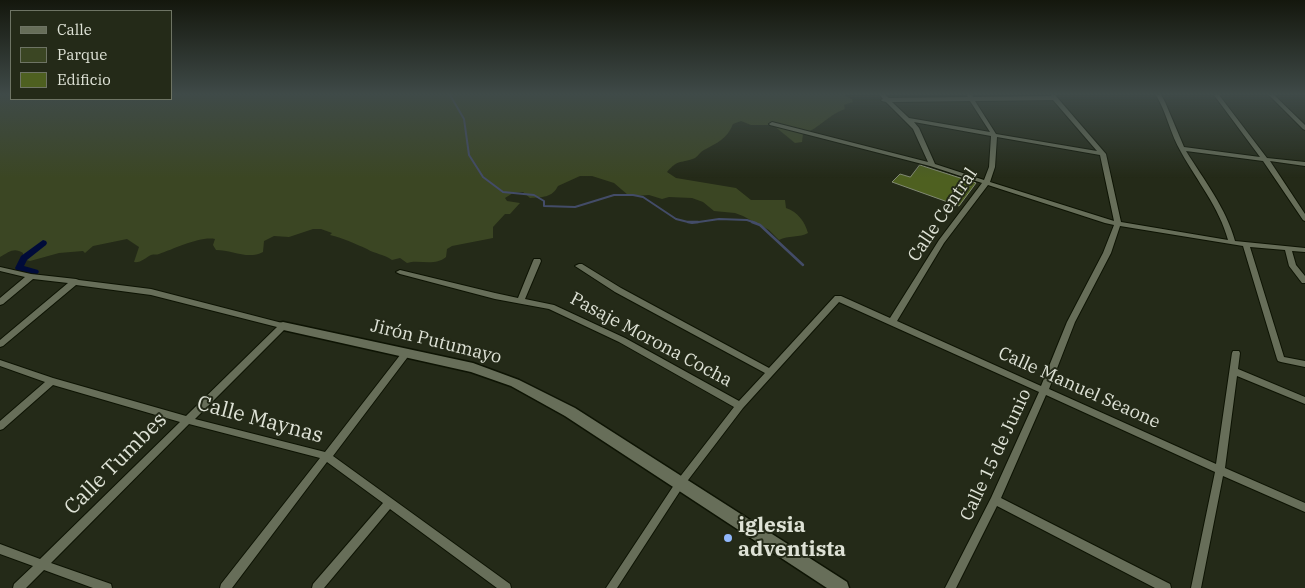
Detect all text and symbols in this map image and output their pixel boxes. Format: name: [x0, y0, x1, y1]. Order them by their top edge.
legend: [10, 10, 172, 100]
text: Calle: [57, 20, 92, 39]
text: Parque: [57, 45, 107, 64]
text: Edificio: [57, 70, 111, 89]
street label: Calle Central: [904, 164, 982, 266]
street label: Pasaje Morona Cocha: [566, 288, 736, 392]
street label: Jirón Putumayo: [368, 315, 504, 369]
street label: Calle Manuel Seaone: [995, 343, 1163, 433]
street label: Calle 15 de Junio: [956, 386, 1036, 524]
street label: Calle Maynas: [194, 391, 326, 449]
street label: Calle Tumbes: [60, 408, 172, 520]
place label: iglesia adventista: [738, 513, 846, 563]
marker: iglesia adventista: [722, 532, 734, 544]

